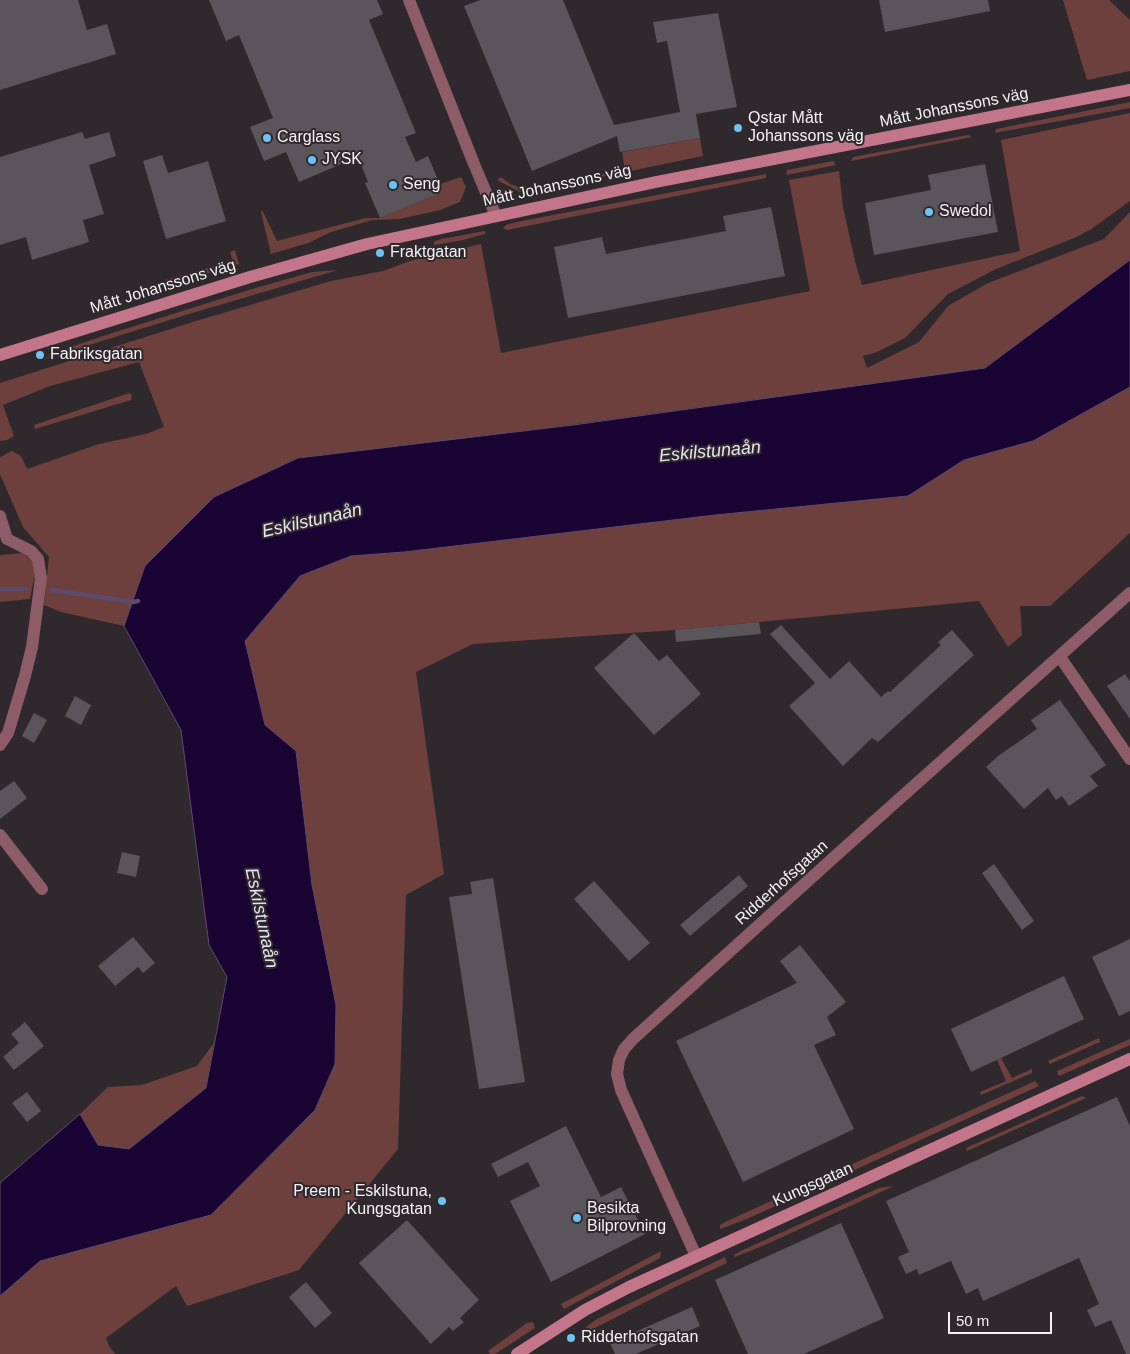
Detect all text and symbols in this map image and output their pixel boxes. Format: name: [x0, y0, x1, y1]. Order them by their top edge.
street label: Mått Johanssons väg: [878, 84, 1030, 132]
place label: Qstar Mått Johanssons väg: [748, 109, 864, 147]
marker: Qstar Mått Johanssons väg: [732, 122, 744, 134]
place label: Carglass: [277, 128, 340, 148]
marker: Carglass: [261, 132, 273, 144]
place label: JYSK: [322, 150, 362, 170]
marker: JYSK: [306, 154, 318, 166]
street label: Mått Johanssons väg: [481, 161, 633, 211]
place label: Seng: [403, 175, 440, 195]
marker: Seng: [387, 179, 399, 191]
place label: Swedol: [939, 202, 991, 222]
marker: Swedol: [923, 206, 935, 218]
place label: Fraktgatan: [390, 243, 466, 263]
marker: Fraktgatan: [374, 247, 386, 259]
street label: Mått Johanssons väg: [88, 256, 238, 318]
place label: Fabriksgatan: [50, 345, 142, 365]
marker: Fabriksgatan: [34, 349, 46, 361]
water label: Eskilstunaån: [658, 437, 762, 467]
water label: Eskilstunaån: [260, 499, 364, 543]
street label: Ridderhofsgatan: [732, 837, 832, 929]
water label: Eskilstunaån: [240, 866, 282, 970]
street label: Kungsgatan: [770, 1159, 856, 1211]
place label: Preem - Eskilstuna, Kungsgatan: [293, 1182, 432, 1220]
marker: Preem - Eskilstuna, Kungsgatan: [436, 1195, 448, 1207]
place label: Besikta Bilprovning: [587, 1199, 666, 1237]
marker: Besikta Bilprovning: [571, 1212, 583, 1224]
scale bar: [950, 1302, 1054, 1334]
text: 50 m: [956, 1312, 989, 1329]
place label: Ridderhofsgatan: [581, 1328, 698, 1348]
marker: Ridderhofsgatan: [565, 1332, 577, 1344]

